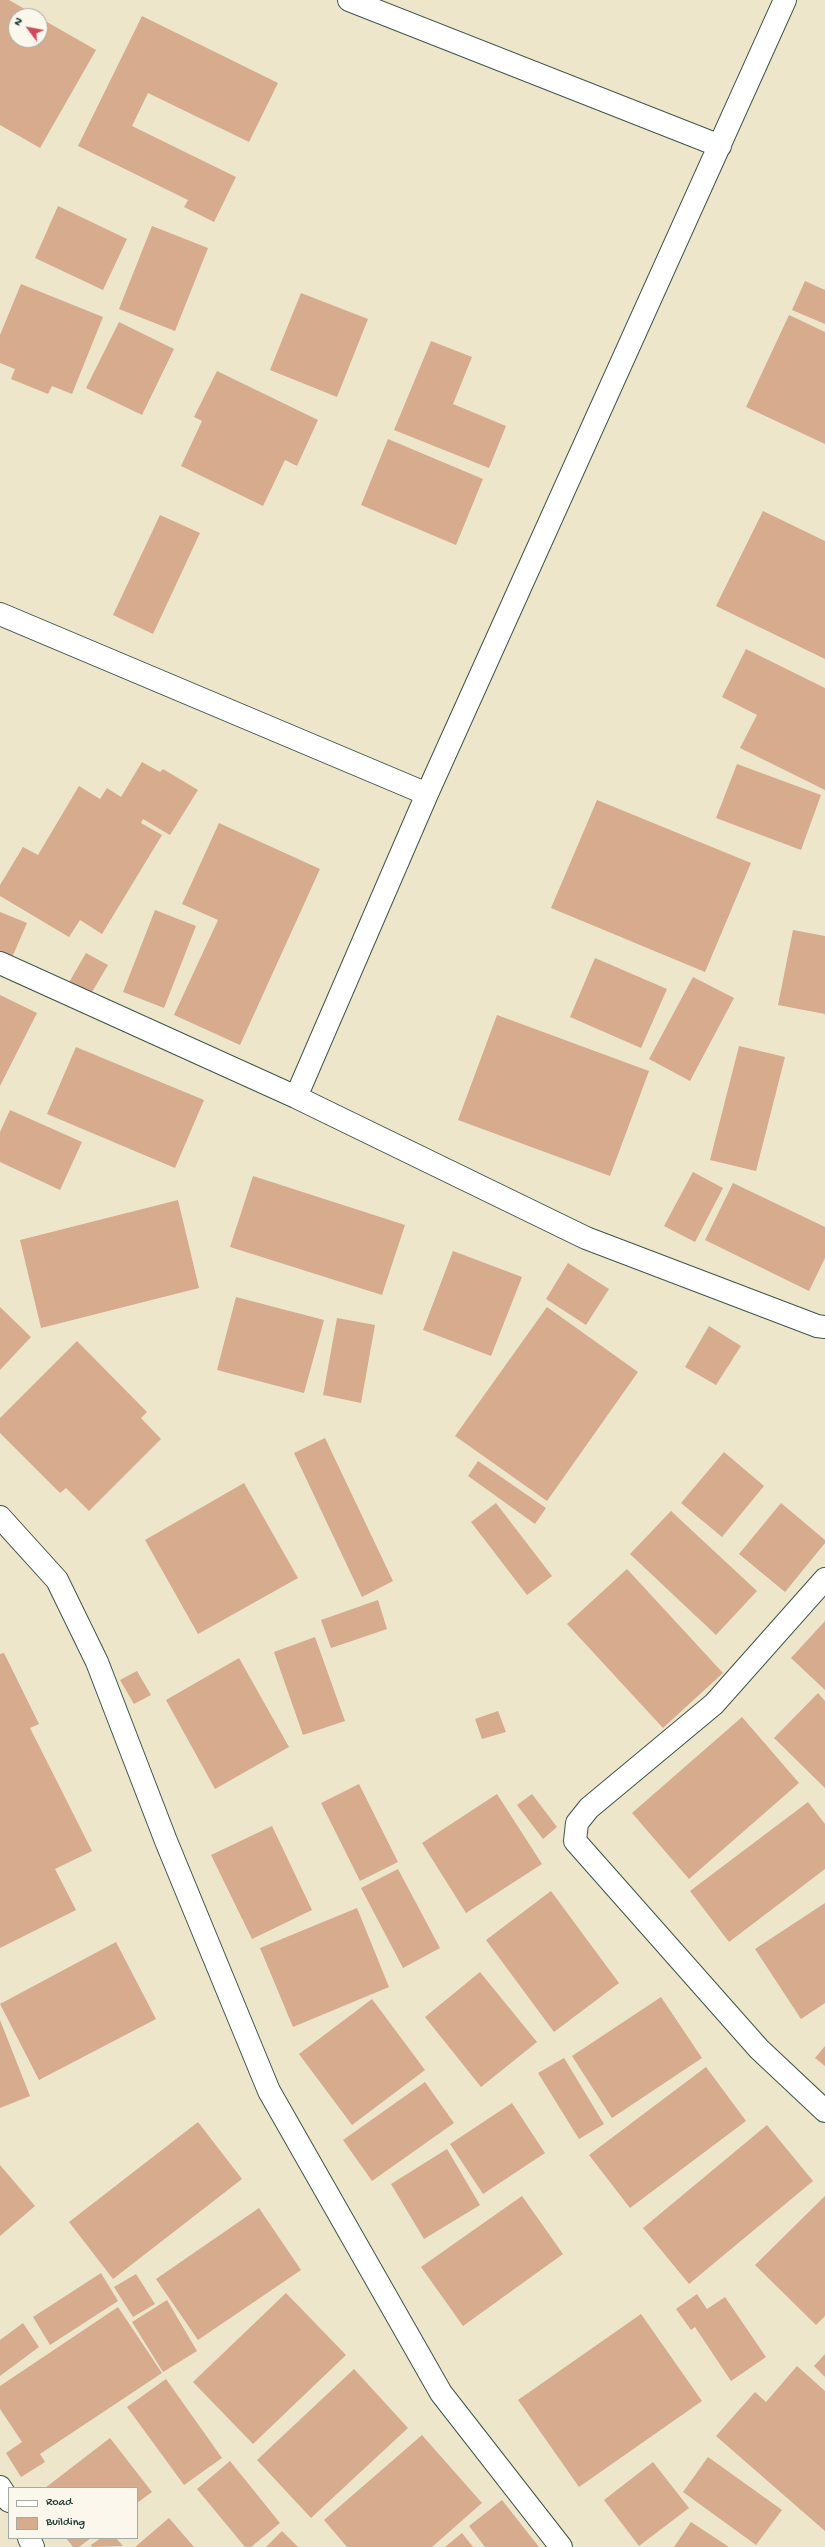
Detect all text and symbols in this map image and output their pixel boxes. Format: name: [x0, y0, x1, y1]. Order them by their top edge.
north arrow: [8, 8, 48, 48]
text: N: [12, 16, 26, 28]
legend: [8, 2487, 138, 2539]
text: Road: [46, 2496, 72, 2510]
text: Building: [46, 2516, 85, 2530]

